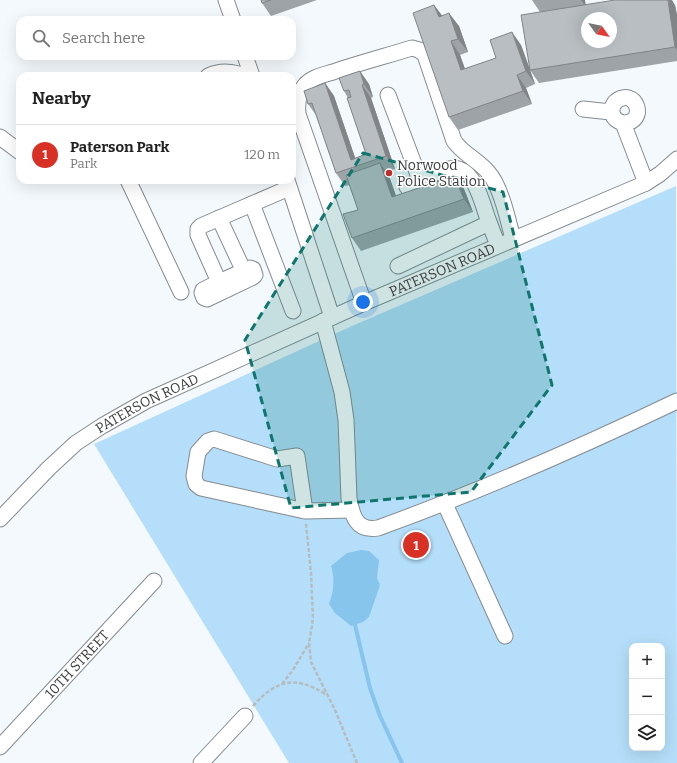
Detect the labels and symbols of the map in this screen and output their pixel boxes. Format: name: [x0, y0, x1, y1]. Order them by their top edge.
north arrow: [581, 12, 617, 48]
place label: Norwood Police Station: [397, 157, 486, 190]
marker: Norwood Police Station: [384, 168, 394, 178]
street label: PATERSON ROAD: [387, 240, 498, 300]
your location: [353, 292, 373, 312]
street label: PATERSON ROAD: [92, 371, 201, 437]
pin: 1: [403, 530, 429, 560]
street label: 10TH STREET: [42, 627, 113, 702]

